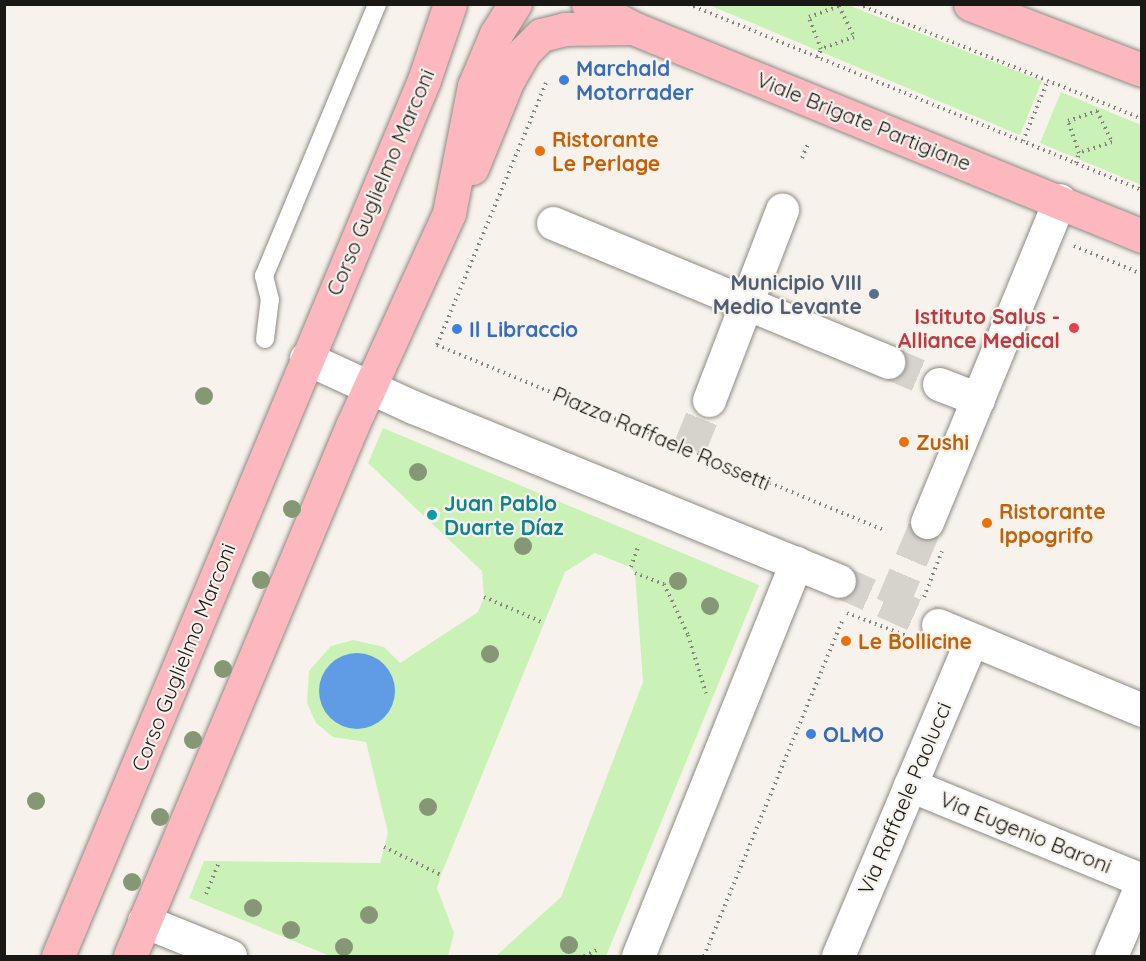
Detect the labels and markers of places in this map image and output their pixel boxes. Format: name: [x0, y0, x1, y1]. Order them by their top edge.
place label: Marchald Motorrader: [576, 55, 694, 105]
marker: Marchald Motorrader: [557, 73, 571, 87]
place label: Ristorante Le Perlage: [552, 126, 660, 176]
marker: Ristorante Le Perlage: [533, 144, 547, 158]
place label: Municipio VIII Medio Levante: [713, 269, 862, 319]
marker: Municipio VIII Medio Levante: [867, 287, 881, 301]
place label: Istituto Salus - Alliance Medical: [898, 303, 1060, 353]
place label: Il Libraccio: [469, 316, 578, 342]
marker: Istituto Salus - Alliance Medical: [1065, 319, 1083, 337]
marker: Il Libraccio: [450, 322, 464, 336]
place label: Zushi: [916, 429, 969, 455]
marker: Zushi: [897, 435, 911, 449]
place label: Juan Pablo Duarte Díaz: [444, 490, 564, 540]
place label: Ristorante Ippogrifo: [999, 498, 1106, 548]
marker: Juan Pablo Duarte Díaz: [425, 508, 439, 522]
marker: Ristorante Ippogrifo: [980, 516, 994, 530]
place label: Le Bollicine: [858, 628, 972, 654]
marker: Le Bollicine: [839, 634, 853, 648]
place label: OLMO: [823, 721, 884, 747]
marker: OLMO: [804, 727, 818, 741]

